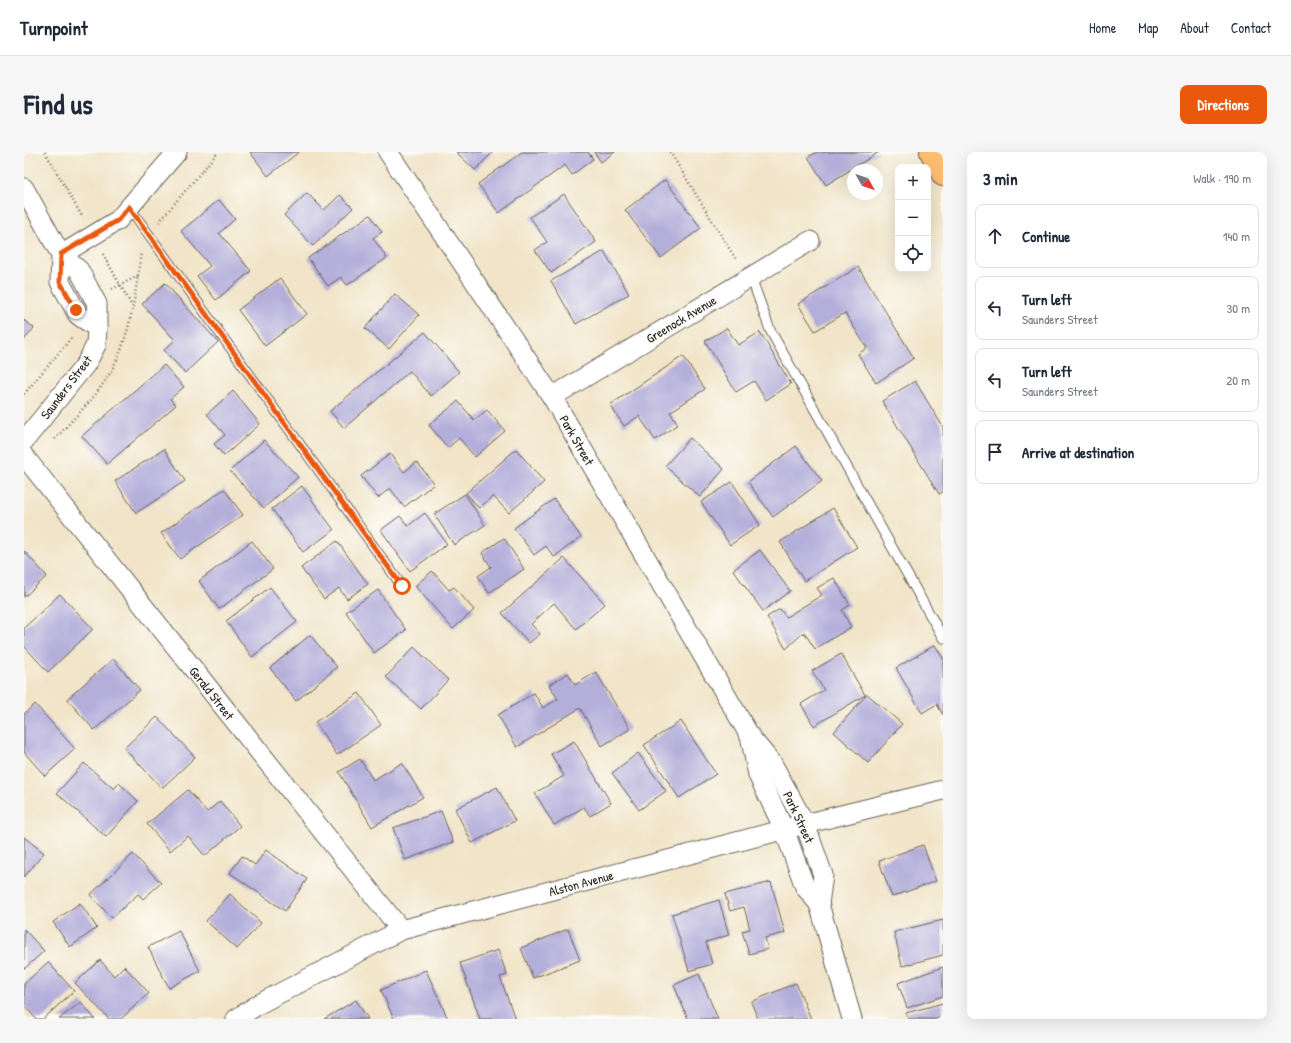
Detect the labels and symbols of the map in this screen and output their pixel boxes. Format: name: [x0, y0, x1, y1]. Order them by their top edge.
north arrow: [847, 164, 883, 200]
street label: Greenock Avenue: [642, 291, 720, 347]
route end: [67, 301, 85, 319]
street label: Saunders Street: [36, 351, 96, 423]
street label: Park Street: [555, 412, 599, 469]
route start: [393, 577, 411, 595]
street label: Gerald Street: [185, 663, 239, 724]
street label: Park Street: [779, 788, 819, 846]
street label: Alston Avenue: [547, 866, 615, 900]

